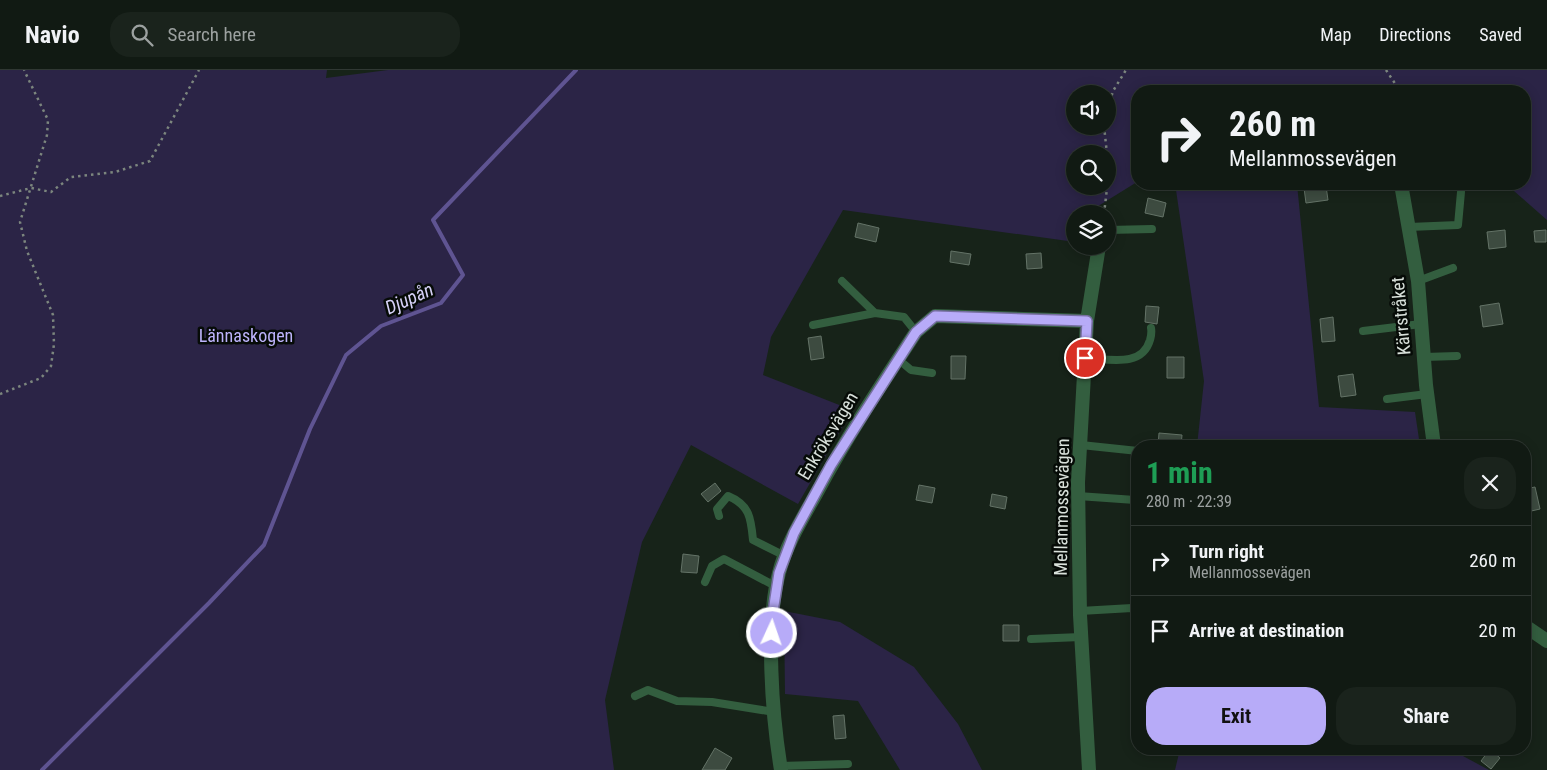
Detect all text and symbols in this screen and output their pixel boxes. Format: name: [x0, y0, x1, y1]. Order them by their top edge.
search box: [110, 12, 460, 57]
text: Navio: [25, 21, 80, 49]
icon: search: [128, 21, 156, 49]
text: Search here: [168, 23, 256, 46]
text: Map: [1320, 24, 1351, 45]
text: Directions: [1379, 24, 1451, 45]
text: Saved: [1479, 24, 1522, 45]
map controls: [1066, 85, 1116, 255]
button: sound: [1066, 85, 1116, 135]
text: 260 m: [1229, 104, 1316, 145]
icon: right: [1146, 105, 1211, 170]
button: search: [1066, 145, 1116, 195]
text: Mellanmossevägen: [1229, 146, 1397, 171]
button: layers: [1066, 205, 1116, 255]
street label: Kärrstråket: [1387, 276, 1414, 356]
water label: Djupån: [382, 278, 437, 319]
park label: Lännaskogen: [199, 325, 293, 346]
pin: [1064, 337, 1106, 379]
icon: arrive: [1071, 344, 1099, 372]
street label: Enkröksvägen: [793, 388, 862, 483]
street label: Mellanmossevägen: [1050, 438, 1073, 576]
text: 1 min: [1146, 455, 1213, 490]
button: close: [1464, 457, 1516, 509]
text: 280 m · 22:39: [1146, 492, 1232, 511]
text: Turn right: [1189, 540, 1264, 563]
icon: right: [1146, 547, 1174, 575]
text: 260 m: [1469, 549, 1516, 572]
text: Mellanmossevägen: [1189, 563, 1311, 582]
position arrow: [745, 606, 797, 658]
icon: arrive: [1146, 617, 1174, 645]
text: Arrive at destination: [1189, 619, 1344, 642]
text: 20 m: [1479, 619, 1516, 642]
button: Exit: [1146, 687, 1326, 745]
button: Share: [1336, 687, 1516, 745]

